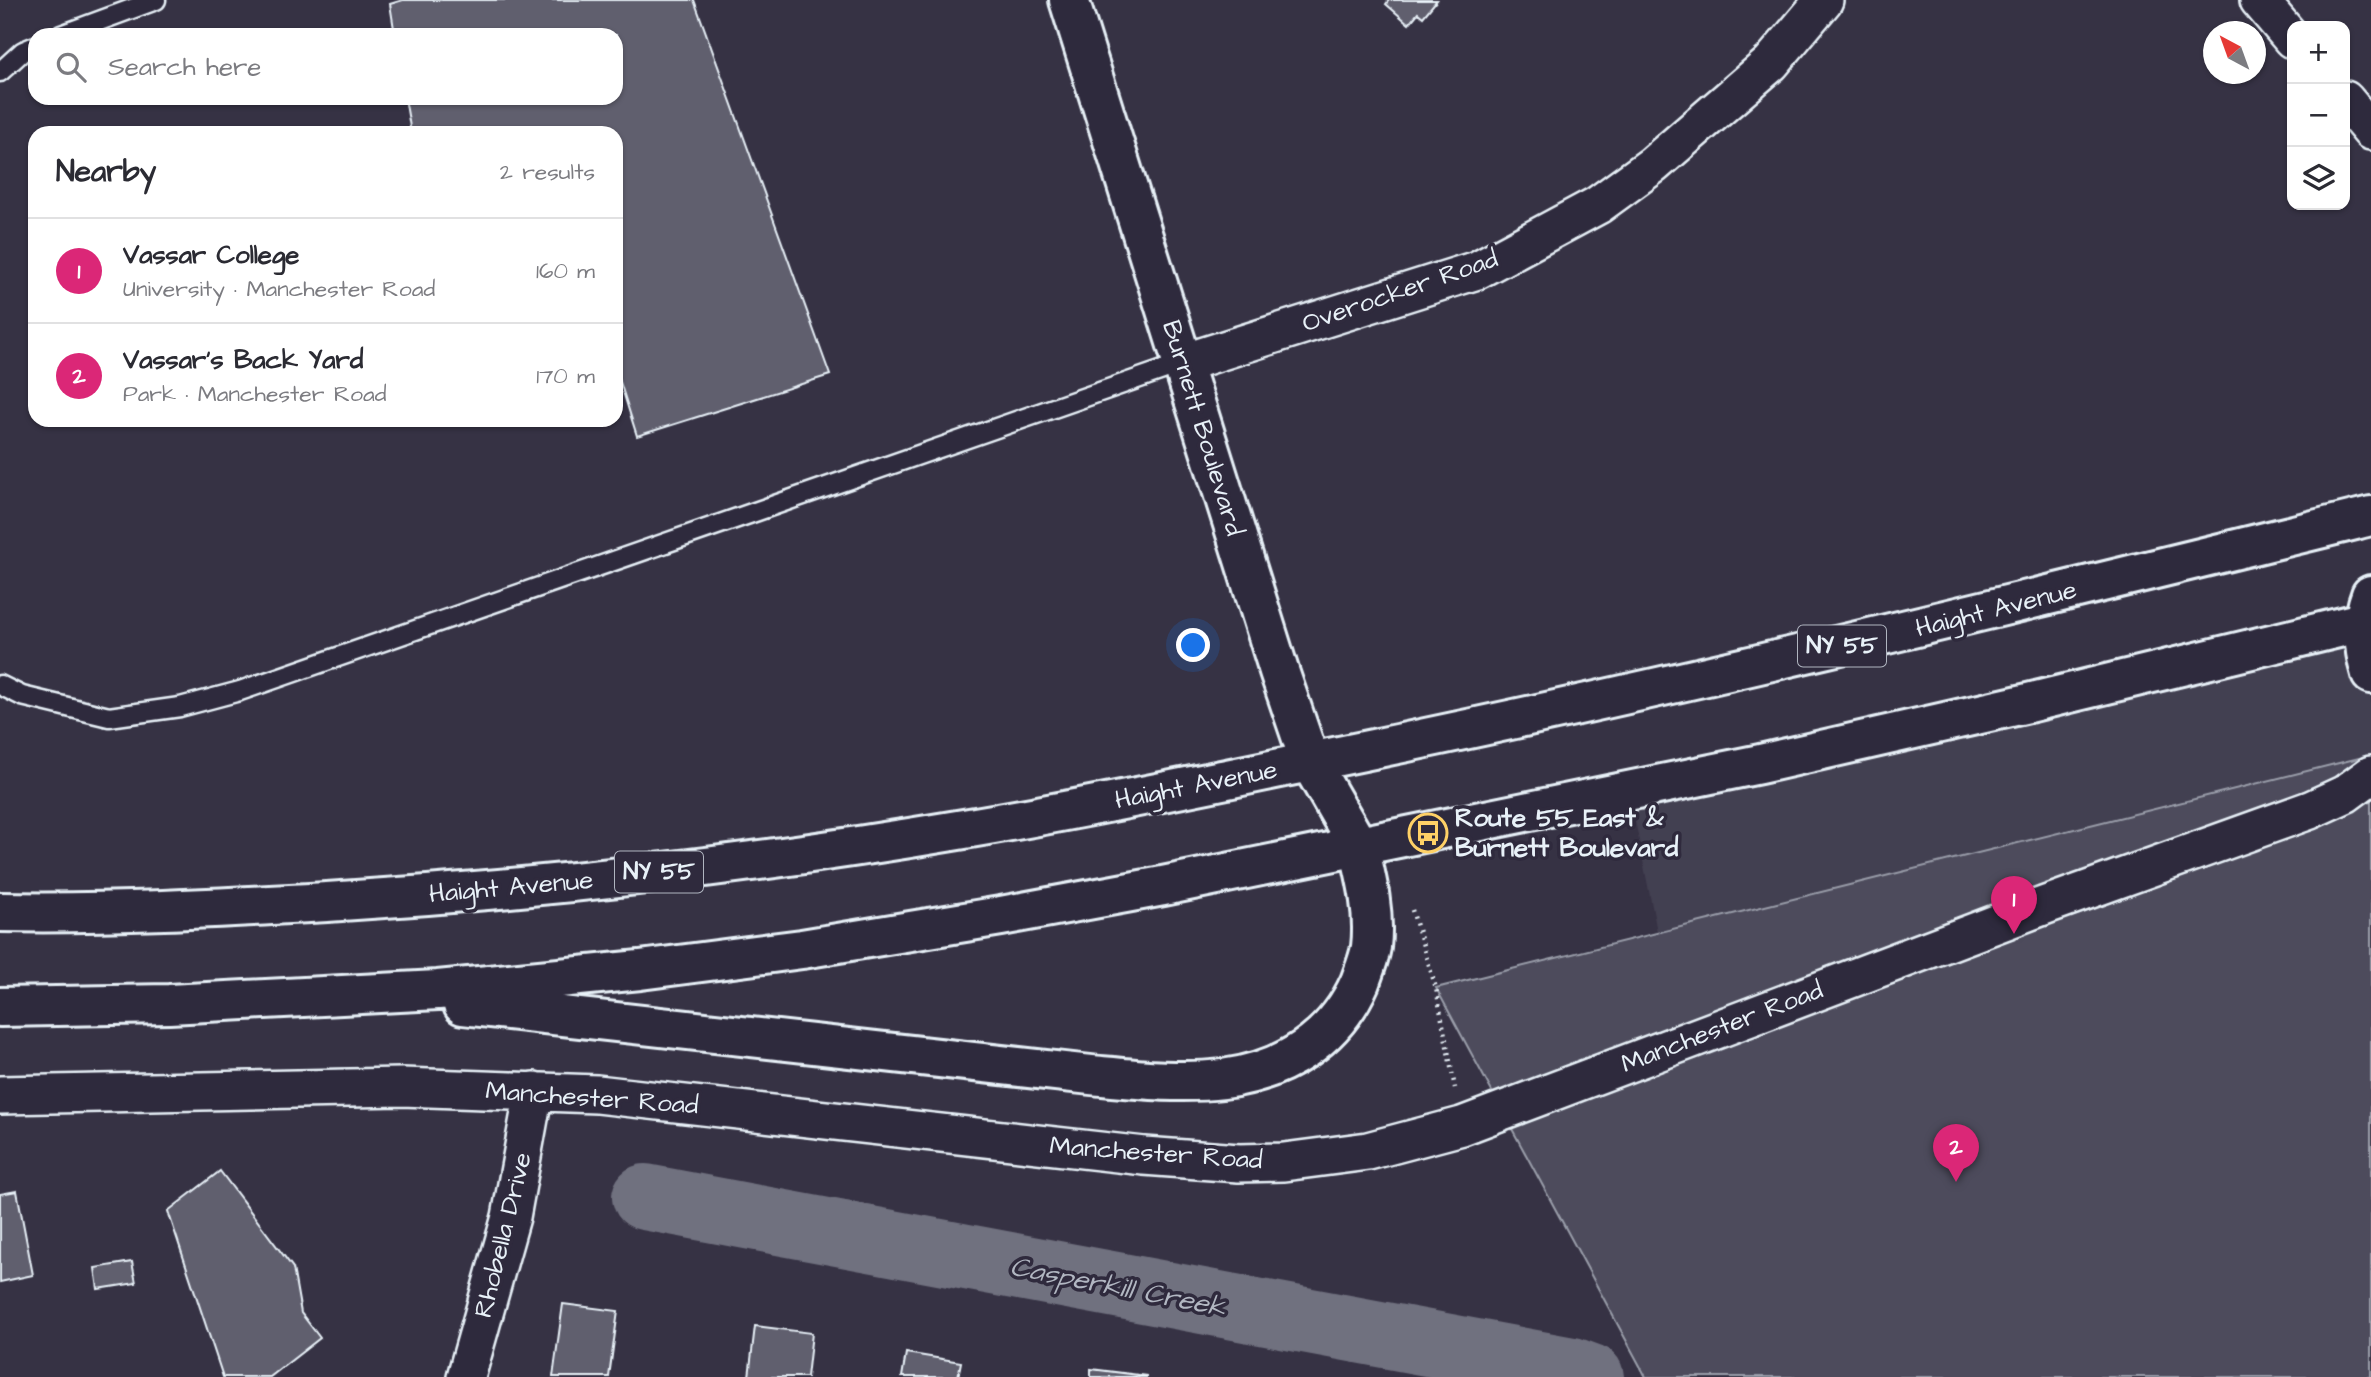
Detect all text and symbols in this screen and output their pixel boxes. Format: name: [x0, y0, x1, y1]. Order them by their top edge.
north arrow: [2203, 21, 2266, 84]
map controls: [2287, 21, 2350, 210]
button: +: [2287, 21, 2350, 84]
search box: [28, 28, 623, 105]
icon: search: [52, 48, 90, 86]
text: Search here: [108, 49, 261, 85]
button: −: [2287, 84, 2350, 147]
button: layers: [2287, 147, 2350, 210]
text: Nearby: [56, 151, 156, 193]
text: 2 results: [500, 156, 595, 188]
text: Vassar College: [123, 237, 299, 273]
street label: Overocker Road: [1297, 241, 1503, 341]
text: 1: [78, 255, 80, 287]
text: 160 m: [536, 255, 595, 287]
text: University · Manchester Road: [123, 273, 435, 305]
street label: Burnett Boulevard: [1153, 316, 1253, 540]
text: Vassar's Back Yard: [123, 342, 363, 378]
text: 2: [72, 360, 86, 392]
text: 170 m: [536, 360, 595, 392]
text: Park · Manchester Road: [123, 378, 386, 410]
street label: Haight Avenue: [1912, 572, 2081, 648]
road number: NY 55: [1798, 626, 1886, 666]
your location: [1176, 628, 1210, 662]
street label: Haight Avenue: [1112, 752, 1281, 820]
place label: Route 55 East & Burnett Boulevard: [1455, 800, 1679, 866]
bus stop icon: Route 55 East & Burnett Boulevard: [1407, 812, 1449, 854]
road number: NY 55: [615, 852, 703, 892]
street label: Haight Avenue: [427, 862, 595, 914]
pin: 1: [1991, 876, 2037, 934]
street label: Manchester Road: [1616, 972, 1828, 1082]
street label: Manchester Road: [484, 1073, 700, 1123]
pin: 2: [1933, 1124, 1979, 1182]
street label: Manchester Road: [1048, 1128, 1264, 1178]
street label: Rhobella Drive: [465, 1149, 541, 1321]
water label: Casperkill Creek: [1007, 1247, 1230, 1327]

